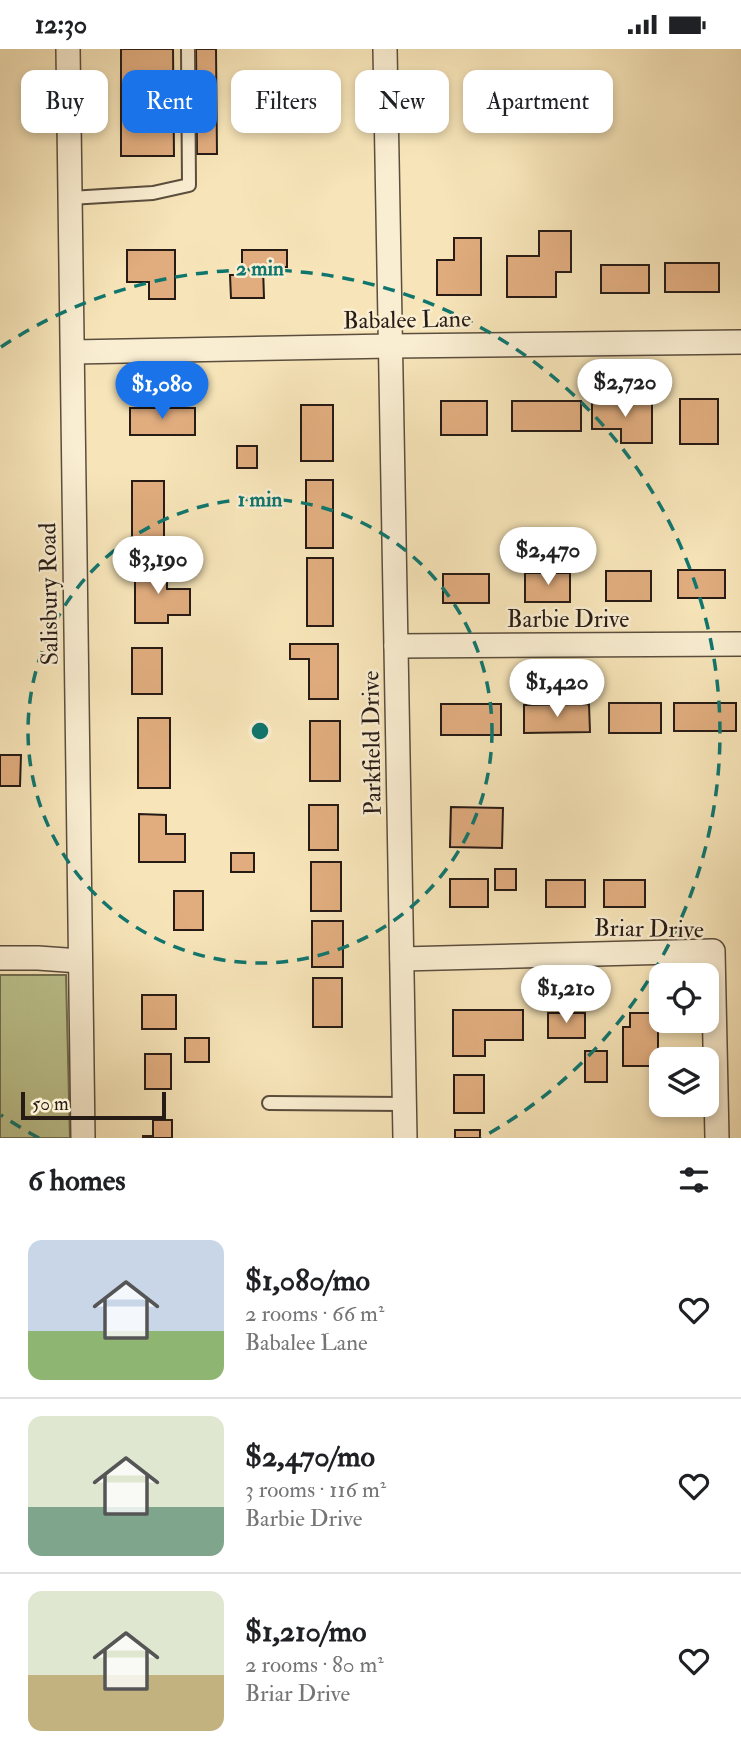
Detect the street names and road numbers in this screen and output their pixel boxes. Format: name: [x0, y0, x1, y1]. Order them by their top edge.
street label: Babalee Lane: [343, 303, 471, 337]
street label: Salisbury Road: [32, 522, 66, 666]
street label: Barbie Drive: [507, 604, 629, 635]
street label: Parkfield Drive: [355, 670, 389, 816]
street label: Briar Drive: [594, 913, 704, 945]

